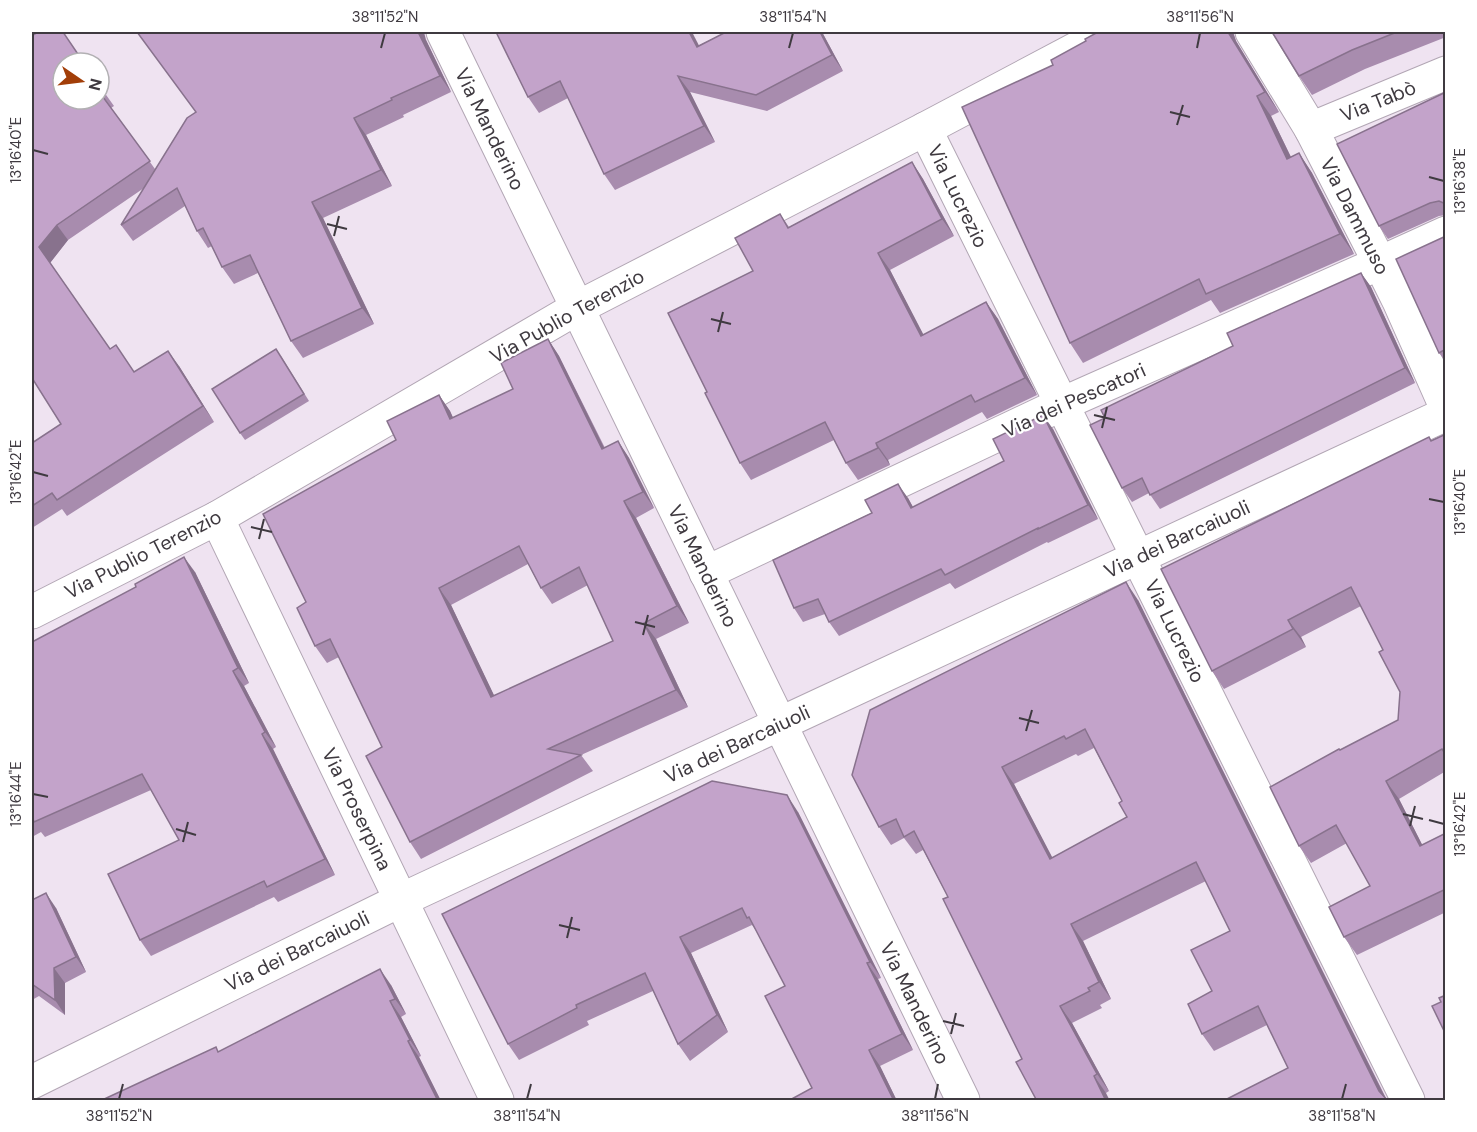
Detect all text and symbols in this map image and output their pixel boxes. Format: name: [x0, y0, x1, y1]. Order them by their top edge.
text: 38°11'52"N: [352, 7, 418, 27]
text: 38°11'54"N: [759, 7, 827, 27]
text: 38°11'56"N: [1166, 7, 1234, 27]
north arrow: [51, 51, 111, 111]
street label: Via Manderino: [449, 64, 531, 194]
street label: Via Tabò: [1336, 74, 1420, 128]
text: N: [83, 76, 107, 93]
text: 13°16'40"E: [6, 117, 26, 183]
street label: Via Lucrezio: [922, 140, 994, 252]
text: 13°16'38"E: [1450, 148, 1470, 214]
street label: Via Dammuso: [1314, 153, 1396, 279]
street label: Via Publio Terenzio: [485, 263, 649, 369]
street label: Via dei Pescatori: [998, 357, 1150, 443]
text: 13°16'42"E: [6, 440, 26, 504]
text: 13°16'40"E: [1450, 469, 1470, 535]
street label: Via dei Barcaiuoli: [1100, 494, 1254, 584]
street label: Via Manderino: [662, 501, 744, 631]
street label: Via Publio Terenzio: [60, 503, 226, 605]
street label: Via Lucrezio: [1139, 575, 1211, 687]
street label: Via dei Barcaiuoli: [660, 699, 814, 789]
street label: Via Proserpina: [316, 743, 398, 875]
text: 13°16'44"E: [6, 761, 26, 827]
text: 13°16'42"E: [1450, 792, 1470, 856]
street label: Via dei Barcaiuoli: [220, 905, 374, 997]
street label: Via Manderino: [874, 938, 956, 1068]
text: 38°11'52"N: [86, 1106, 152, 1126]
text: 38°11'54"N: [493, 1106, 561, 1126]
text: 38°11'56"N: [901, 1106, 969, 1126]
text: 38°11'58"N: [1308, 1106, 1376, 1126]

